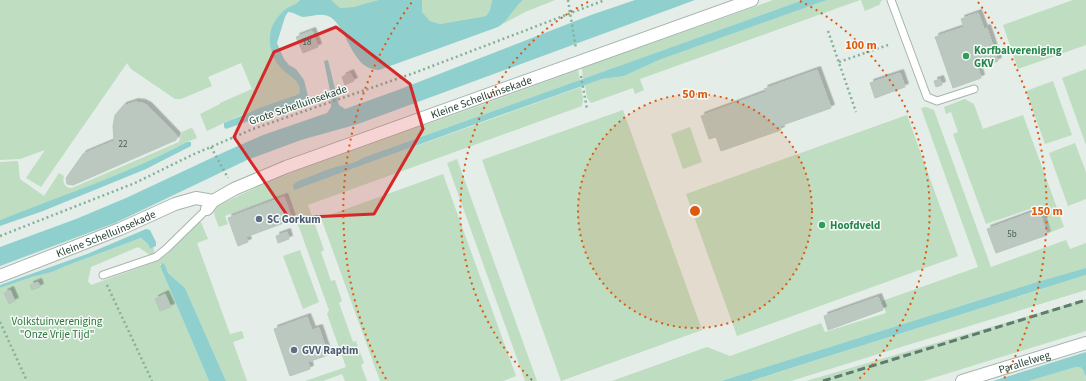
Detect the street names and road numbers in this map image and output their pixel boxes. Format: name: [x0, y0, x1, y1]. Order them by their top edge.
street label: Kleine Schelluinsekade: [429, 72, 534, 122]
street label: Grote Schelluinsekade: [247, 81, 349, 129]
street label: Kleine Schelluinsekade: [54, 206, 158, 261]
street label: Parallelweg: [997, 347, 1052, 377]

